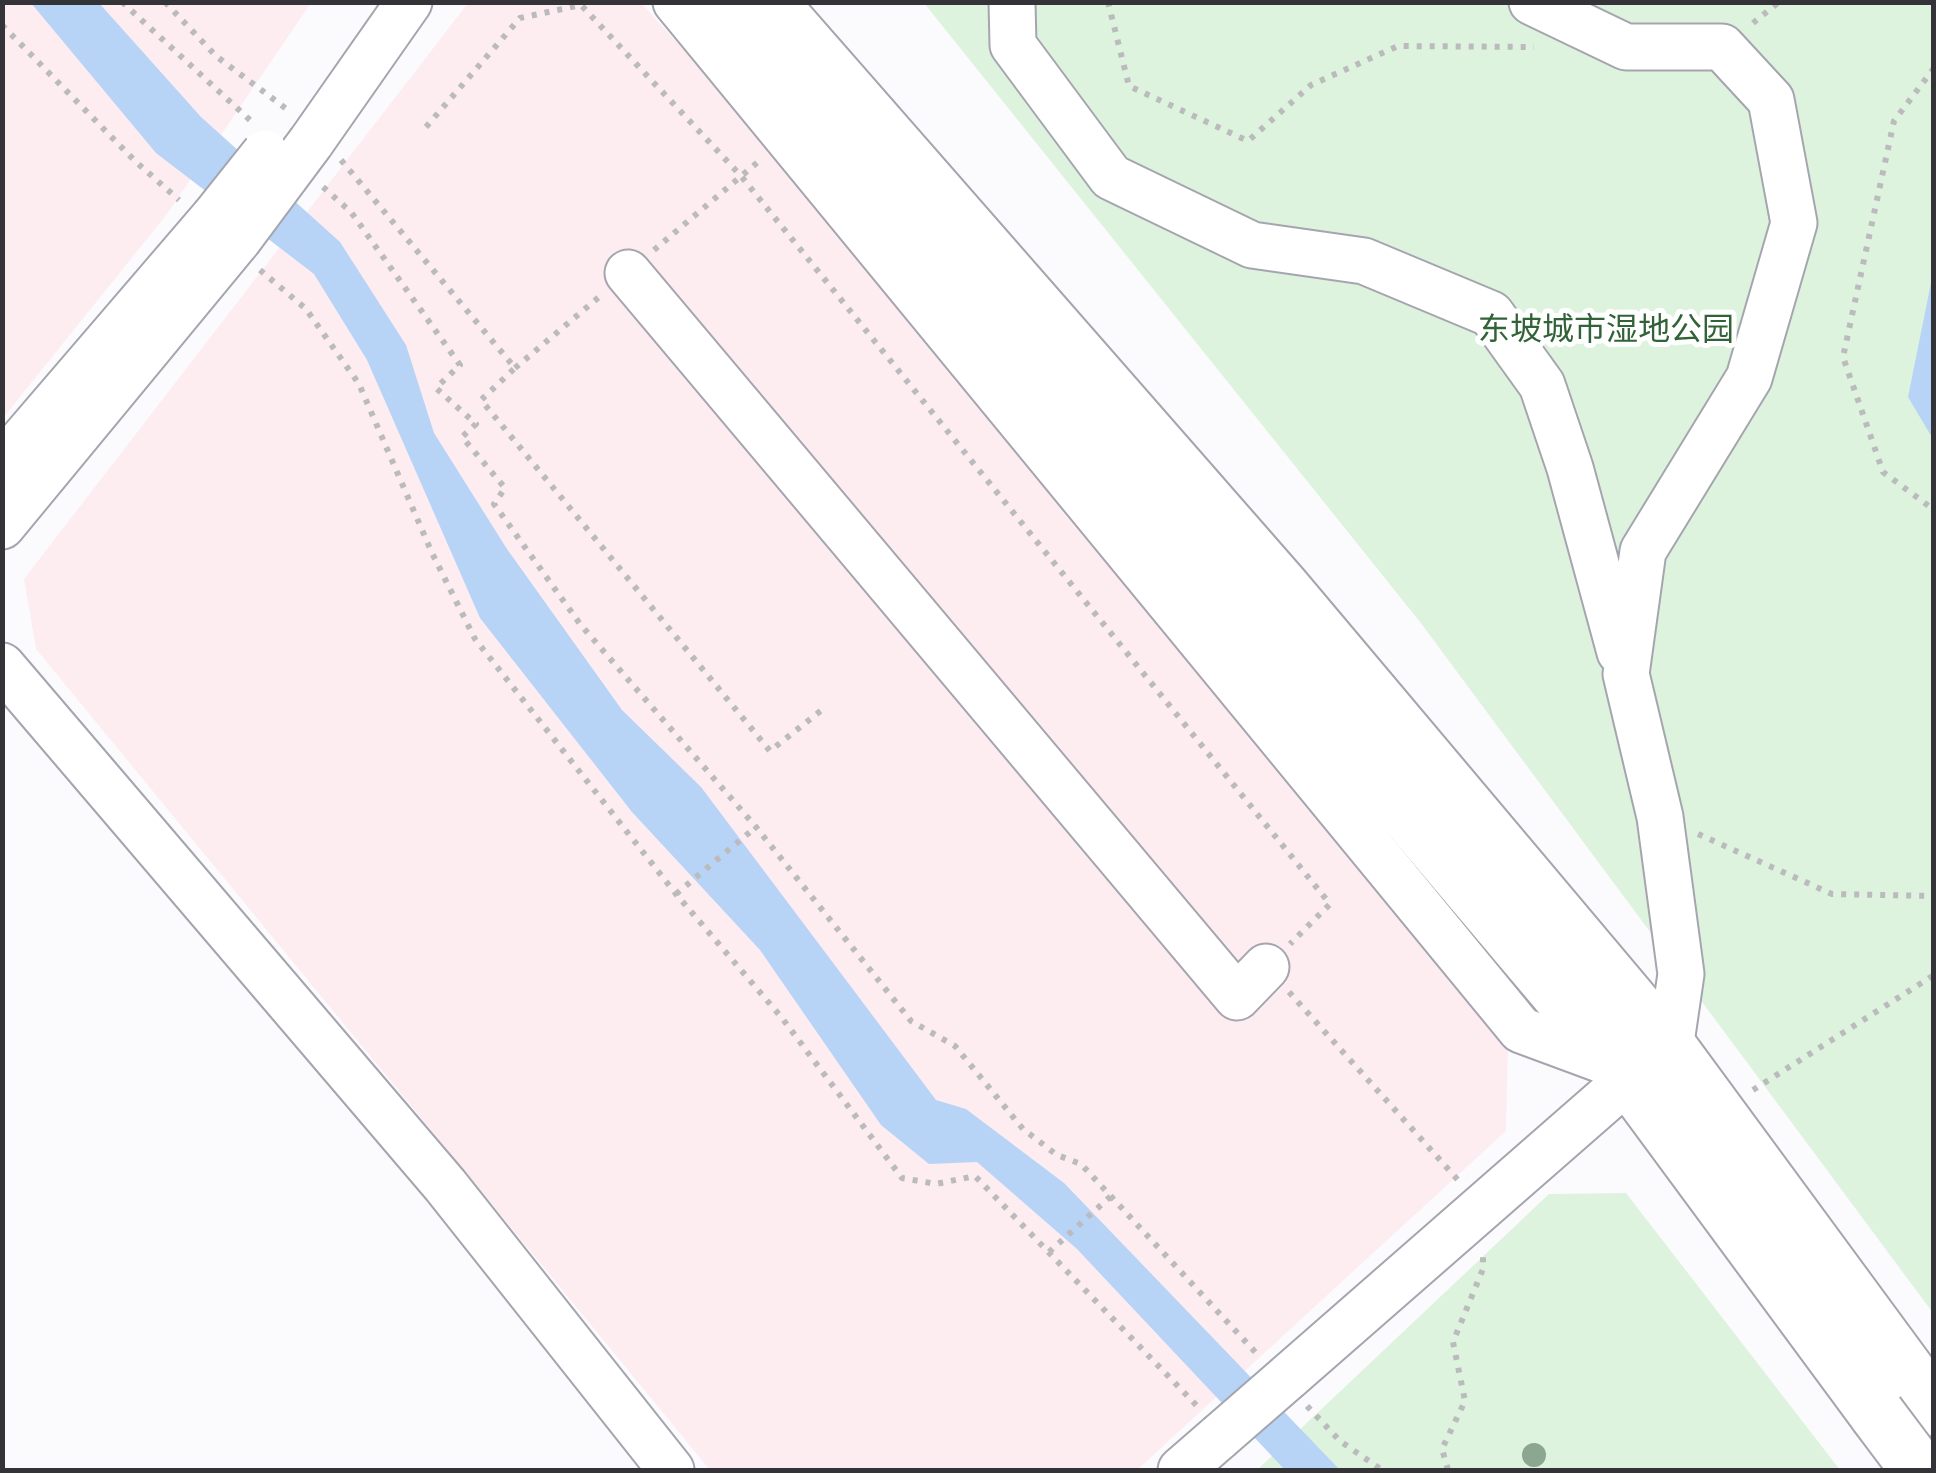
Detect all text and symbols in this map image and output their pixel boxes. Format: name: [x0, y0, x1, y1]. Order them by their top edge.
park label: 东坡城市湿地公园: [1478, 312, 1734, 350]

